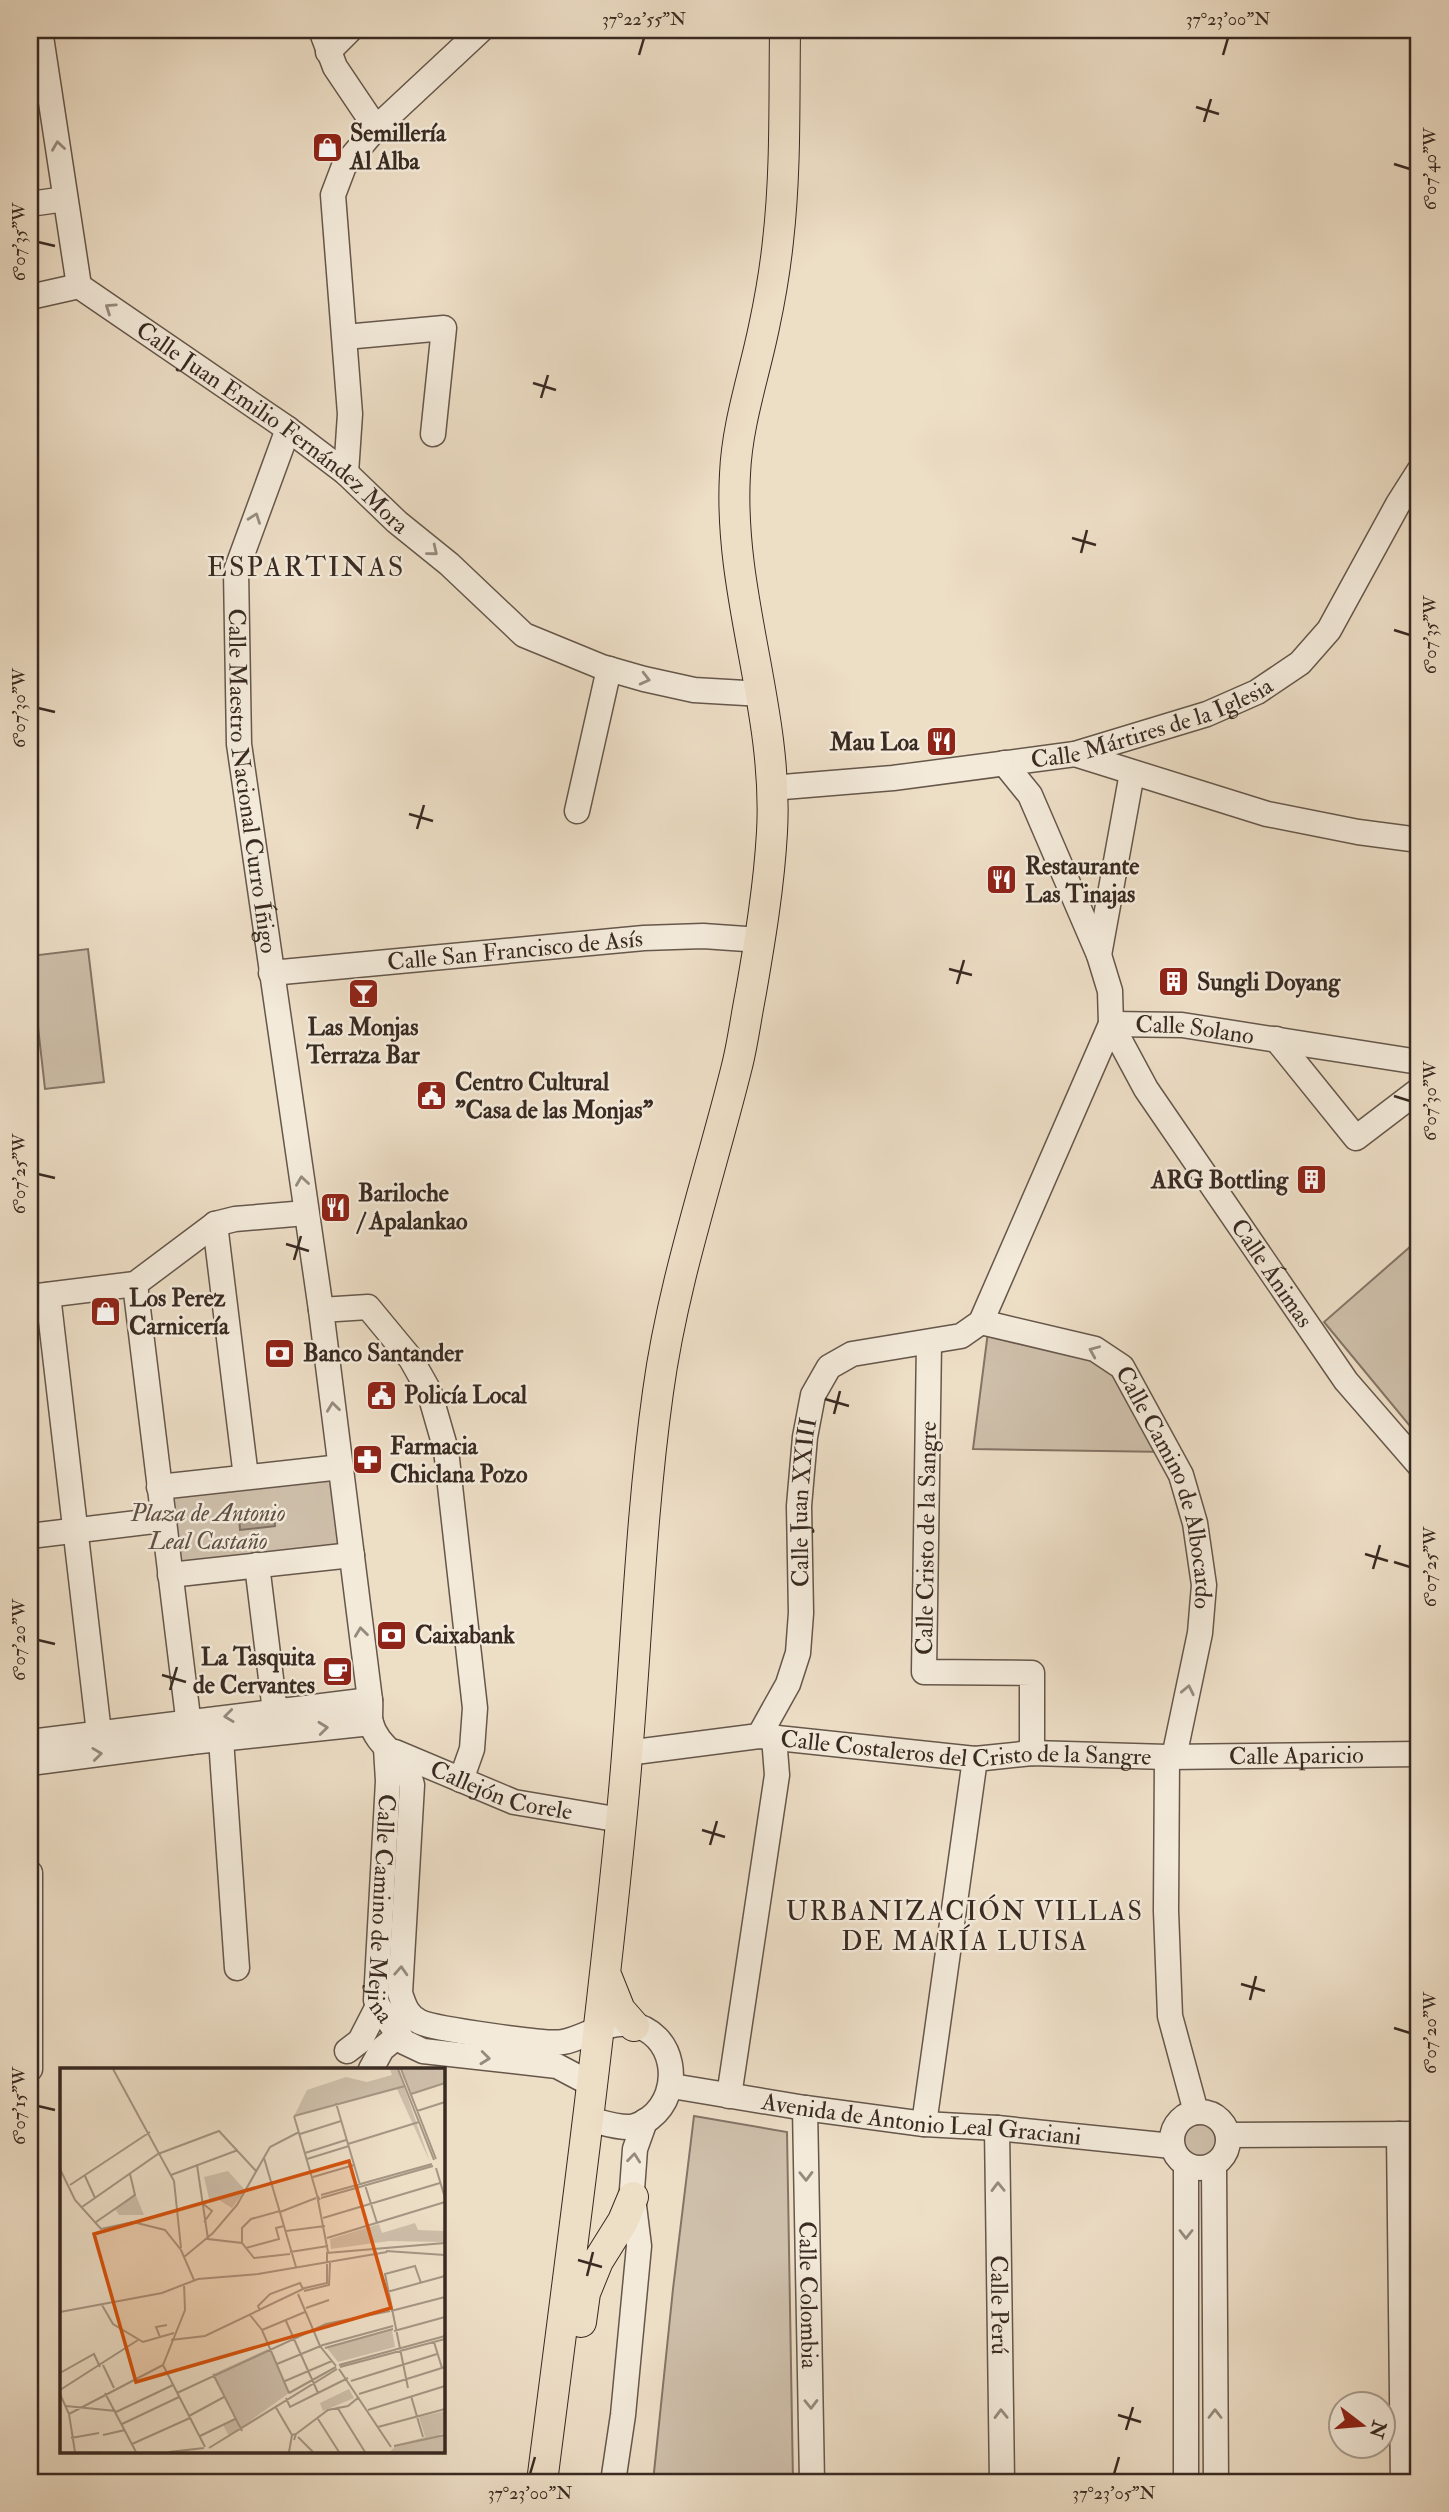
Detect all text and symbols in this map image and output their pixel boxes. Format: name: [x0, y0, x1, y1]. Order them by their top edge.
text: 37°22'55"N: [602, 8, 686, 31]
text: 37°23'00"N: [1186, 8, 1270, 31]
place label: Semillería Al Alba: [349, 118, 447, 177]
text: 6°07'40"W: [1419, 127, 1442, 210]
shop icon: Semillería Al Alba: [310, 130, 344, 164]
one-way arrow: [50, 140, 65, 152]
text: 6°07'35"W: [8, 202, 31, 281]
one-way arrow: [105, 303, 118, 316]
street label: Calle Juan Emilio Fernández Mora: [130, 315, 416, 542]
one-way arrow: [247, 513, 261, 525]
one-way arrow: [425, 543, 438, 555]
district label: ESPARTINAS: [207, 550, 405, 585]
text: 6°07'35"W: [1419, 595, 1442, 674]
street label: Calle Maestro Nacional Curro Íñigo: [221, 608, 284, 955]
text: 6°07'30"W: [8, 667, 31, 748]
street label: Calle Mártires de la Iglesia: [1029, 670, 1280, 776]
one-way arrow: [639, 671, 651, 685]
restaurant icon: Mau Loa: [925, 725, 959, 759]
place label: Mau Loa: [829, 727, 920, 758]
place label: Restaurante Las Tinajas: [1025, 851, 1139, 910]
restaurant icon: Restaurante Las Tinajas: [985, 863, 1019, 897]
street label: Calle San Francisco de Asís: [386, 923, 644, 978]
building icon: Sungli Doyang: [1157, 965, 1191, 999]
place label: Sungli Doyang: [1197, 967, 1341, 998]
bar icon: Las Monjas Terraza Bar: [346, 976, 380, 1010]
street label: Calle Solano: [1135, 1009, 1256, 1052]
place label: Las Monjas Terraza Bar: [305, 1012, 421, 1071]
text: 6°07'30"W: [1419, 1060, 1442, 1141]
place label: Centro Cultural "Casa de las Monjas": [455, 1067, 654, 1126]
public building icon: Centro Cultural "Casa de las Monjas": [415, 1079, 449, 1113]
text: 6°07'25"W: [8, 1133, 31, 1214]
building icon: ARG Bottling: [1294, 1163, 1328, 1197]
place label: ARG Bottling: [1150, 1165, 1289, 1196]
one-way arrow: [295, 1176, 310, 1187]
place label: Bariloche / Apalankao: [356, 1178, 468, 1237]
restaurant icon: Bariloche / Apalankao: [318, 1190, 352, 1224]
street label: Calle Ánimas: [1223, 1213, 1320, 1334]
place label: Los Perez Carnicería: [129, 1283, 230, 1342]
shop icon: Los Perez Carnicería: [89, 1295, 123, 1329]
bank icon: Banco Santander: [263, 1336, 297, 1370]
place label: Banco Santander: [303, 1338, 464, 1369]
one-way arrow: [1089, 1345, 1101, 1359]
street label: Calle Camino de Albocardo: [1108, 1360, 1219, 1610]
public building icon: Policía Local: [364, 1378, 398, 1412]
place label: Policía Local: [404, 1380, 528, 1411]
one-way arrow: [326, 1401, 341, 1413]
street label: Calle Juan XXIII: [784, 1415, 824, 1588]
street label: Calle Cristo de la Sangre: [909, 1421, 944, 1655]
place label: Farmacia Chiclana Pozo: [390, 1431, 528, 1490]
pharmacy icon: Farmacia Chiclana Pozo: [350, 1443, 384, 1477]
park label: Plaza de Antonio Leal Castaño: [130, 1498, 285, 1557]
text: 6°07'25"W: [1419, 1526, 1442, 1607]
text: 6°07'20"W: [8, 1598, 31, 1681]
bank icon: Caixabank: [375, 1618, 409, 1652]
place label: Caixabank: [415, 1620, 515, 1651]
one-way arrow: [354, 1627, 369, 1638]
place label: La Tasquita de Cervantes: [193, 1642, 316, 1701]
cafe icon: La Tasquita de Cervantes: [321, 1654, 355, 1688]
one-way arrow: [1179, 1684, 1194, 1696]
one-way arrow: [223, 1709, 235, 1724]
one-way arrow: [318, 1721, 329, 1736]
street label: Calle Costaleros del Cristo de la Sangre: [779, 1723, 1152, 1775]
street label: Calle Aparicio: [1229, 1740, 1364, 1772]
one-way arrow: [92, 1746, 103, 1761]
street label: Callejón Corele: [426, 1754, 575, 1828]
street label: Calle Camino de Mejina: [360, 1793, 402, 2030]
district label: URBANIZACIÓN VILLAS DE MARÍA LUISA: [786, 1894, 1144, 1958]
one-way arrow: [393, 1966, 408, 1977]
text: 6°07'20"W: [1419, 1991, 1442, 2074]
one-way arrow: [479, 2051, 491, 2066]
text: 6°07'15"W: [8, 2066, 31, 2145]
inset map: [60, 2068, 444, 2452]
street label: Avenida de Antonio Leal Graciani: [758, 2086, 1083, 2153]
one-way arrow: [627, 2152, 642, 2164]
one-way arrow: [799, 2171, 814, 2182]
one-way arrow: [990, 2181, 1006, 2191]
street label: Calle Colombia: [791, 2221, 825, 2370]
one-way arrow: [1178, 2229, 1194, 2240]
street label: Calle Perú: [983, 2255, 1015, 2355]
north arrow: [1326, 2390, 1396, 2460]
one-way arrow: [803, 2398, 818, 2409]
one-way arrow: [993, 2408, 1009, 2419]
one-way arrow: [1207, 2408, 1223, 2419]
text: N: [1363, 2417, 1392, 2442]
text: 37°23'00"N: [488, 2482, 572, 2505]
text: 37°23'05"N: [1072, 2482, 1156, 2505]

